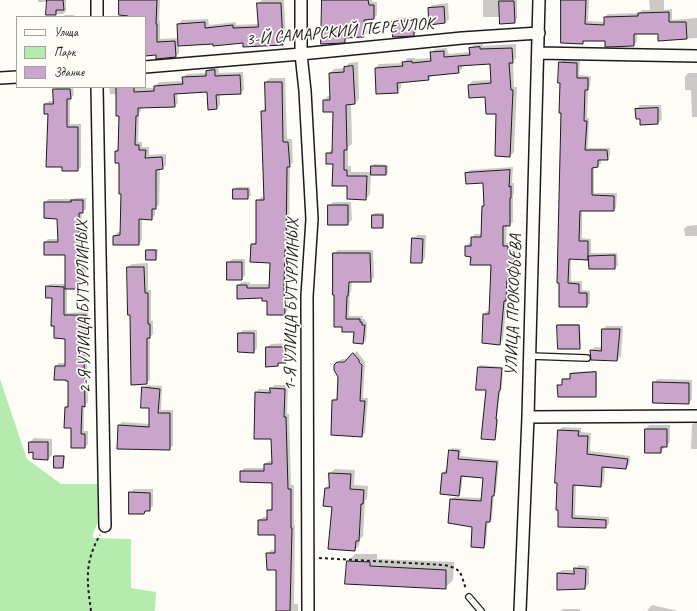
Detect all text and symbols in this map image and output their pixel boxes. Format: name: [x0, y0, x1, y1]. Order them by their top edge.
street label: 3-Й САМАРСКИЙ ПЕРЕУЛОК: [245, 14, 435, 50]
legend: [16, 16, 146, 88]
text: Улица: [54, 24, 78, 40]
text: Парк: [54, 44, 75, 60]
text: Здание: [54, 64, 84, 80]
street label: 1-Я УЛИЦА БУТУРЛИНЫХ: [280, 219, 304, 391]
street label: 2-Я УЛИЦА БУТУРЛИНЫХ: [72, 221, 96, 393]
street label: УЛИЦА ПРОКОФЬЕВА: [501, 234, 527, 376]

